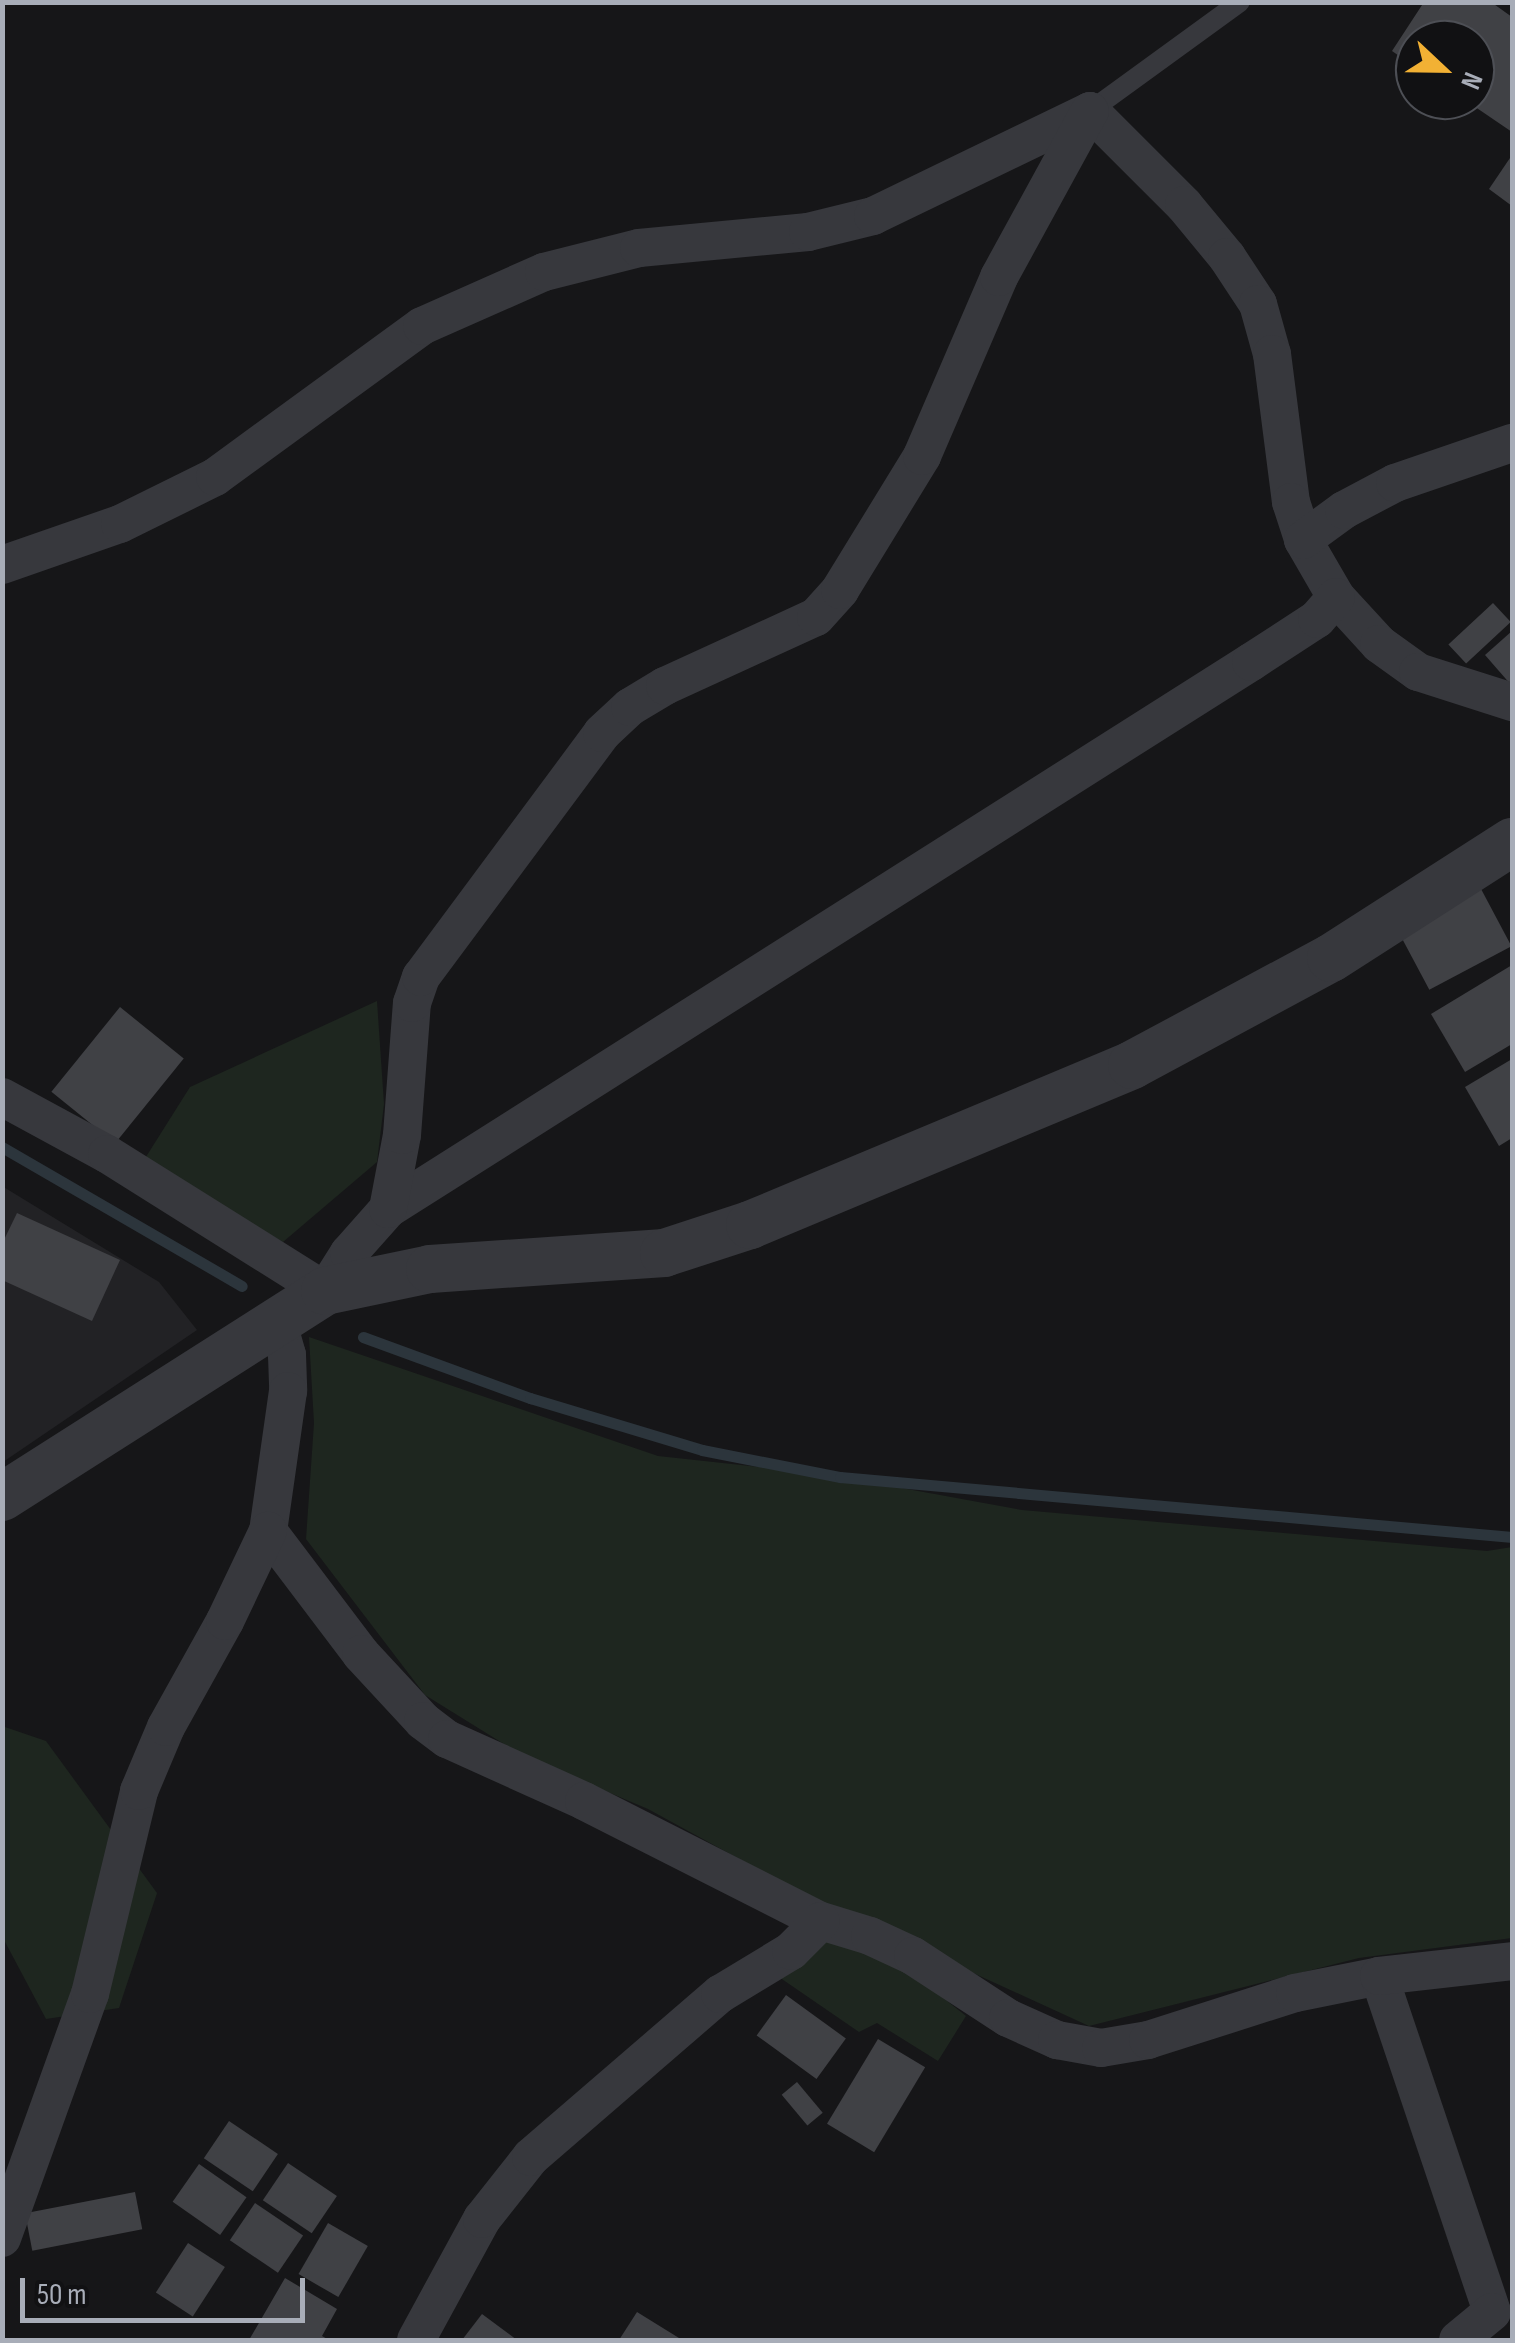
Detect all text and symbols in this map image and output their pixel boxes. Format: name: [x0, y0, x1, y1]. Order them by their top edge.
north arrow: [1395, 20, 1495, 120]
text: N: [1453, 68, 1490, 94]
scale bar: [25, 2258, 310, 2320]
text: 50 m: [37, 2277, 86, 2313]

